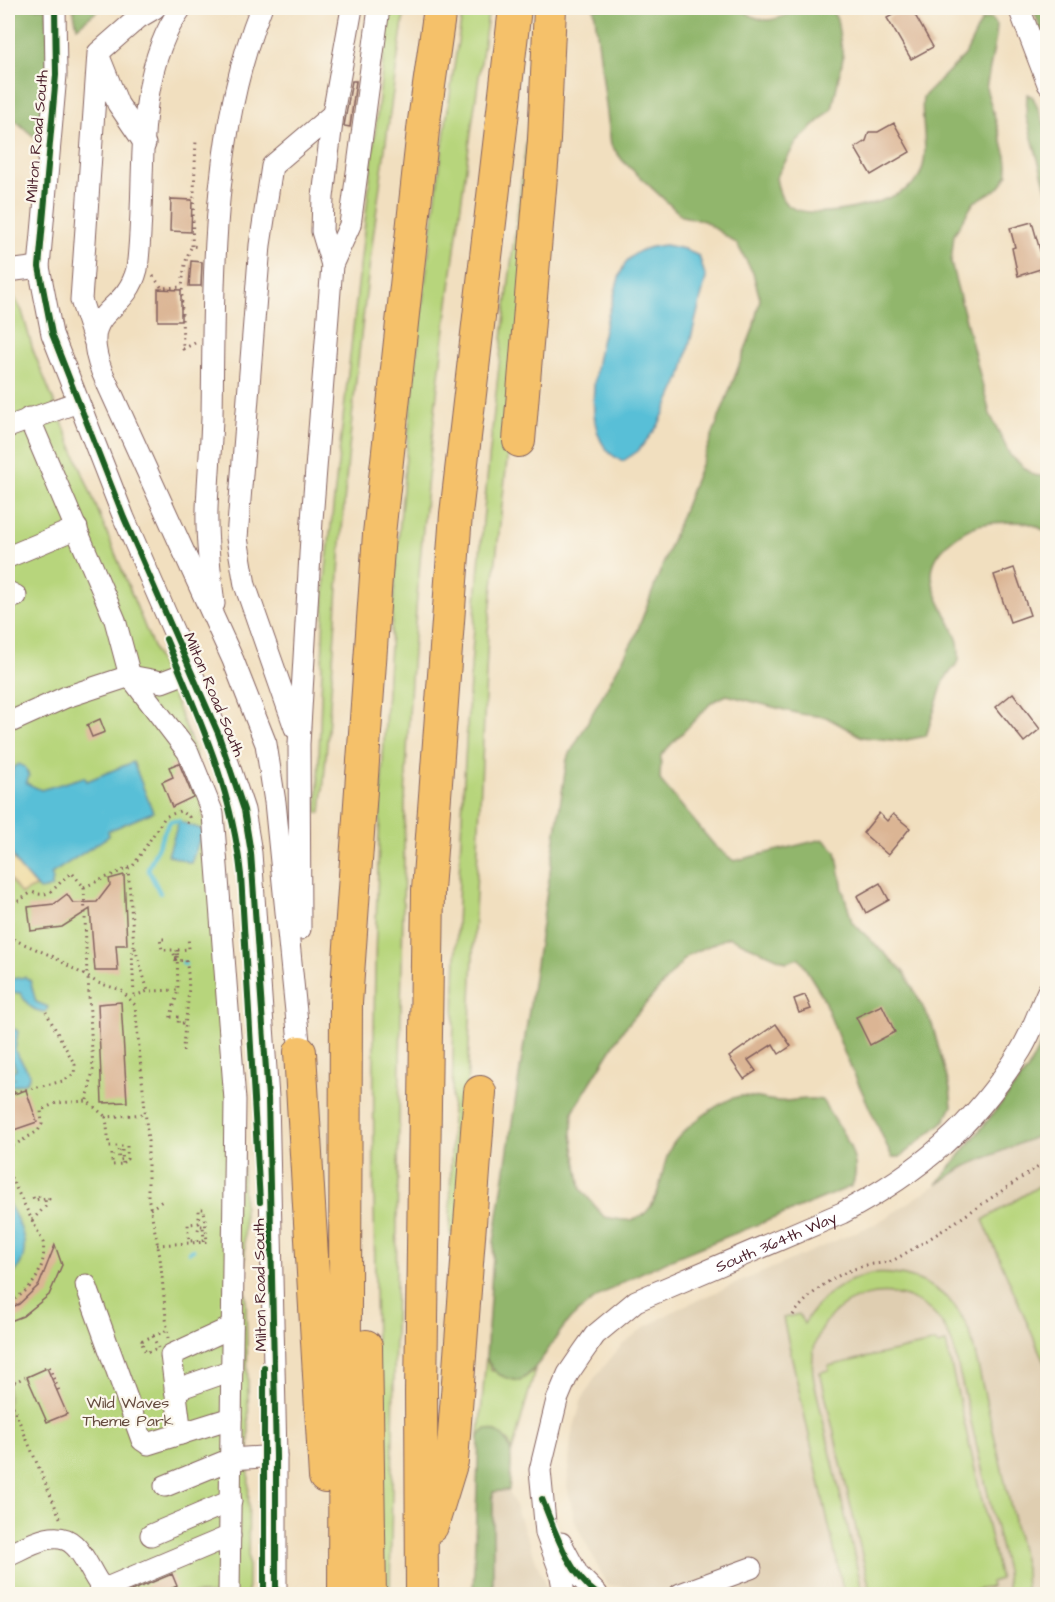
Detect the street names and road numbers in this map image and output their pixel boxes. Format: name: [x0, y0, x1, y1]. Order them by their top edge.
street label: Milton Road South: [20, 69, 54, 203]
street label: Milton Road South: [178, 629, 250, 760]
street label: South 364th Way: [712, 1207, 841, 1278]
street label: Milton Road South: [248, 1218, 272, 1352]

